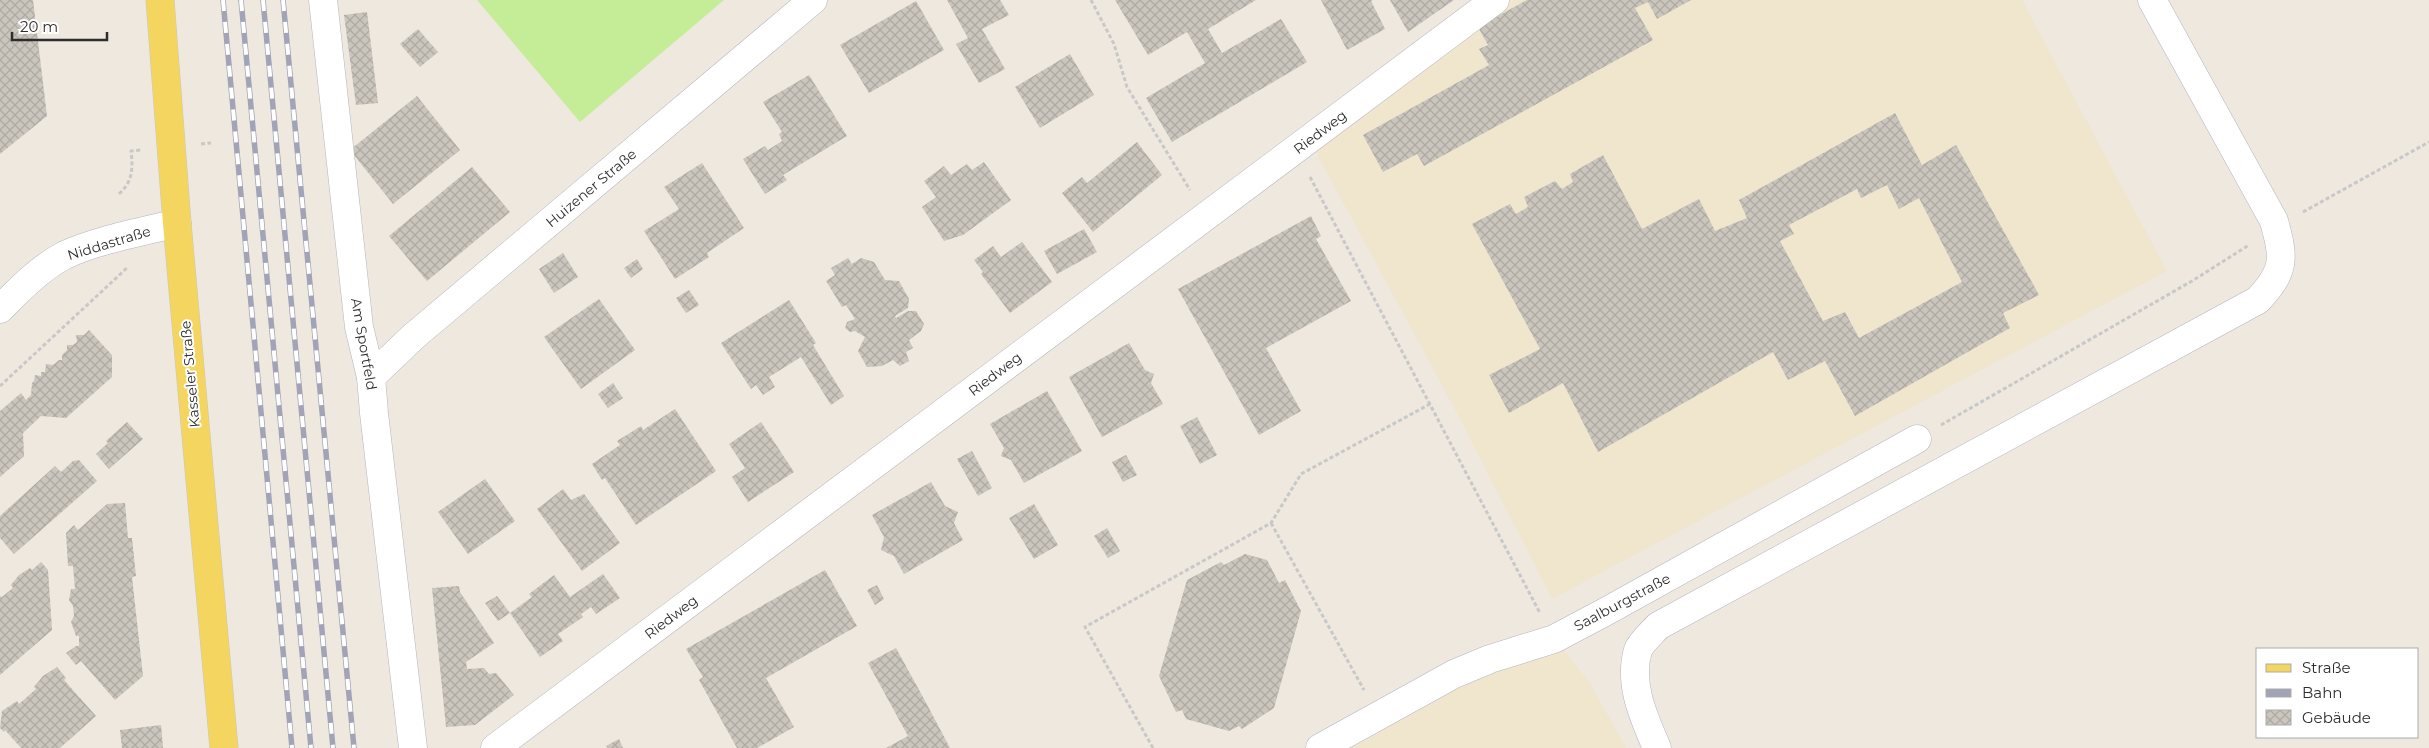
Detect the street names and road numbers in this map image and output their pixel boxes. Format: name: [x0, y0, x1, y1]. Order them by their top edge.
street label: Riedweg: [1290, 106, 1350, 158]
street label: Huizener Straße: [542, 145, 640, 231]
street label: Niddastraße: [65, 222, 153, 264]
street label: Am Sportfeld: [347, 296, 381, 392]
street label: Kasseler Straße: [176, 320, 204, 428]
street label: Riedweg: [965, 348, 1025, 400]
street label: Saalburgstraße: [1571, 569, 1673, 635]
street label: Riedweg: [641, 591, 701, 643]

